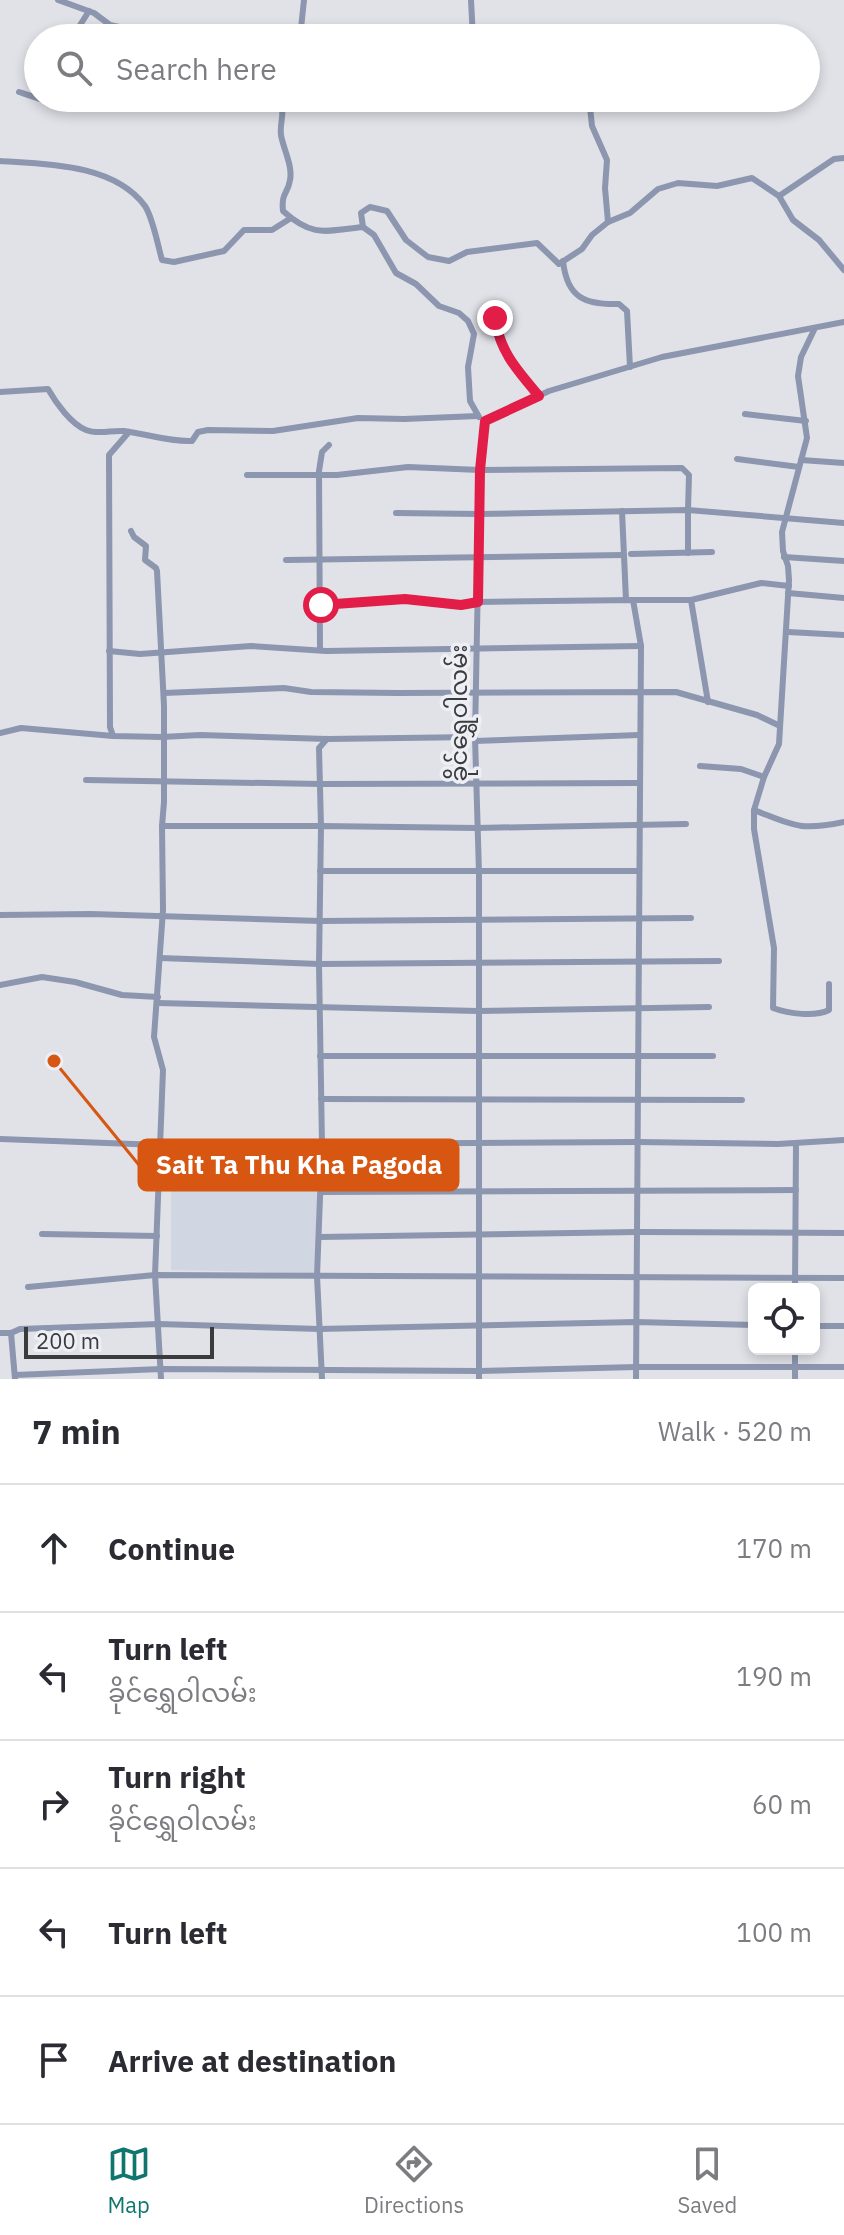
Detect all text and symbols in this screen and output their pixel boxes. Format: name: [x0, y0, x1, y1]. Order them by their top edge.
search box: [24, 24, 820, 112]
icon: search: [52, 46, 96, 90]
text: Search here: [116, 49, 277, 88]
route end: [477, 300, 513, 336]
route start: [303, 587, 339, 623]
street label: ခိုင်ရွှေဝါလမ်း: [442, 644, 478, 782]
callout: Sait Ta Thu Kha Pagoda: [139, 1140, 458, 1190]
text: Sait Ta Thu Kha Pagoda: [156, 1147, 442, 1181]
map controls: [748, 1283, 820, 1355]
button: locate: [748, 1283, 820, 1355]
scale bar: [24, 1323, 214, 1359]
text: 200 m: [36, 1326, 100, 1355]
text: 7 min: [32, 1409, 121, 1453]
text: Walk · 520 m: [658, 1414, 812, 1448]
icon: ahead: [32, 1526, 76, 1570]
text: Continue: [108, 1529, 235, 1568]
text: 170 m: [736, 1531, 812, 1565]
text: Turn left: [108, 1629, 227, 1668]
icon: left: [32, 1654, 76, 1698]
text: 190 m: [736, 1659, 812, 1693]
text: ခိုင်ရွှေဝါလမ်း: [108, 1675, 257, 1709]
text: Turn right: [108, 1757, 246, 1796]
icon: right: [32, 1782, 76, 1826]
text: 60 m: [752, 1787, 812, 1821]
text: ခိုင်ရွှေဝါလမ်း: [108, 1803, 257, 1837]
icon: left: [32, 1910, 76, 1954]
text: Turn left: [108, 1913, 227, 1952]
text: 100 m: [736, 1915, 812, 1949]
icon: arrive: [32, 2038, 76, 2082]
text: Arrive at destination: [108, 2041, 396, 2080]
tab: Map: [107, 2142, 151, 2219]
tab: Directions: [364, 2142, 464, 2219]
tab: Saved: [677, 2142, 737, 2219]

